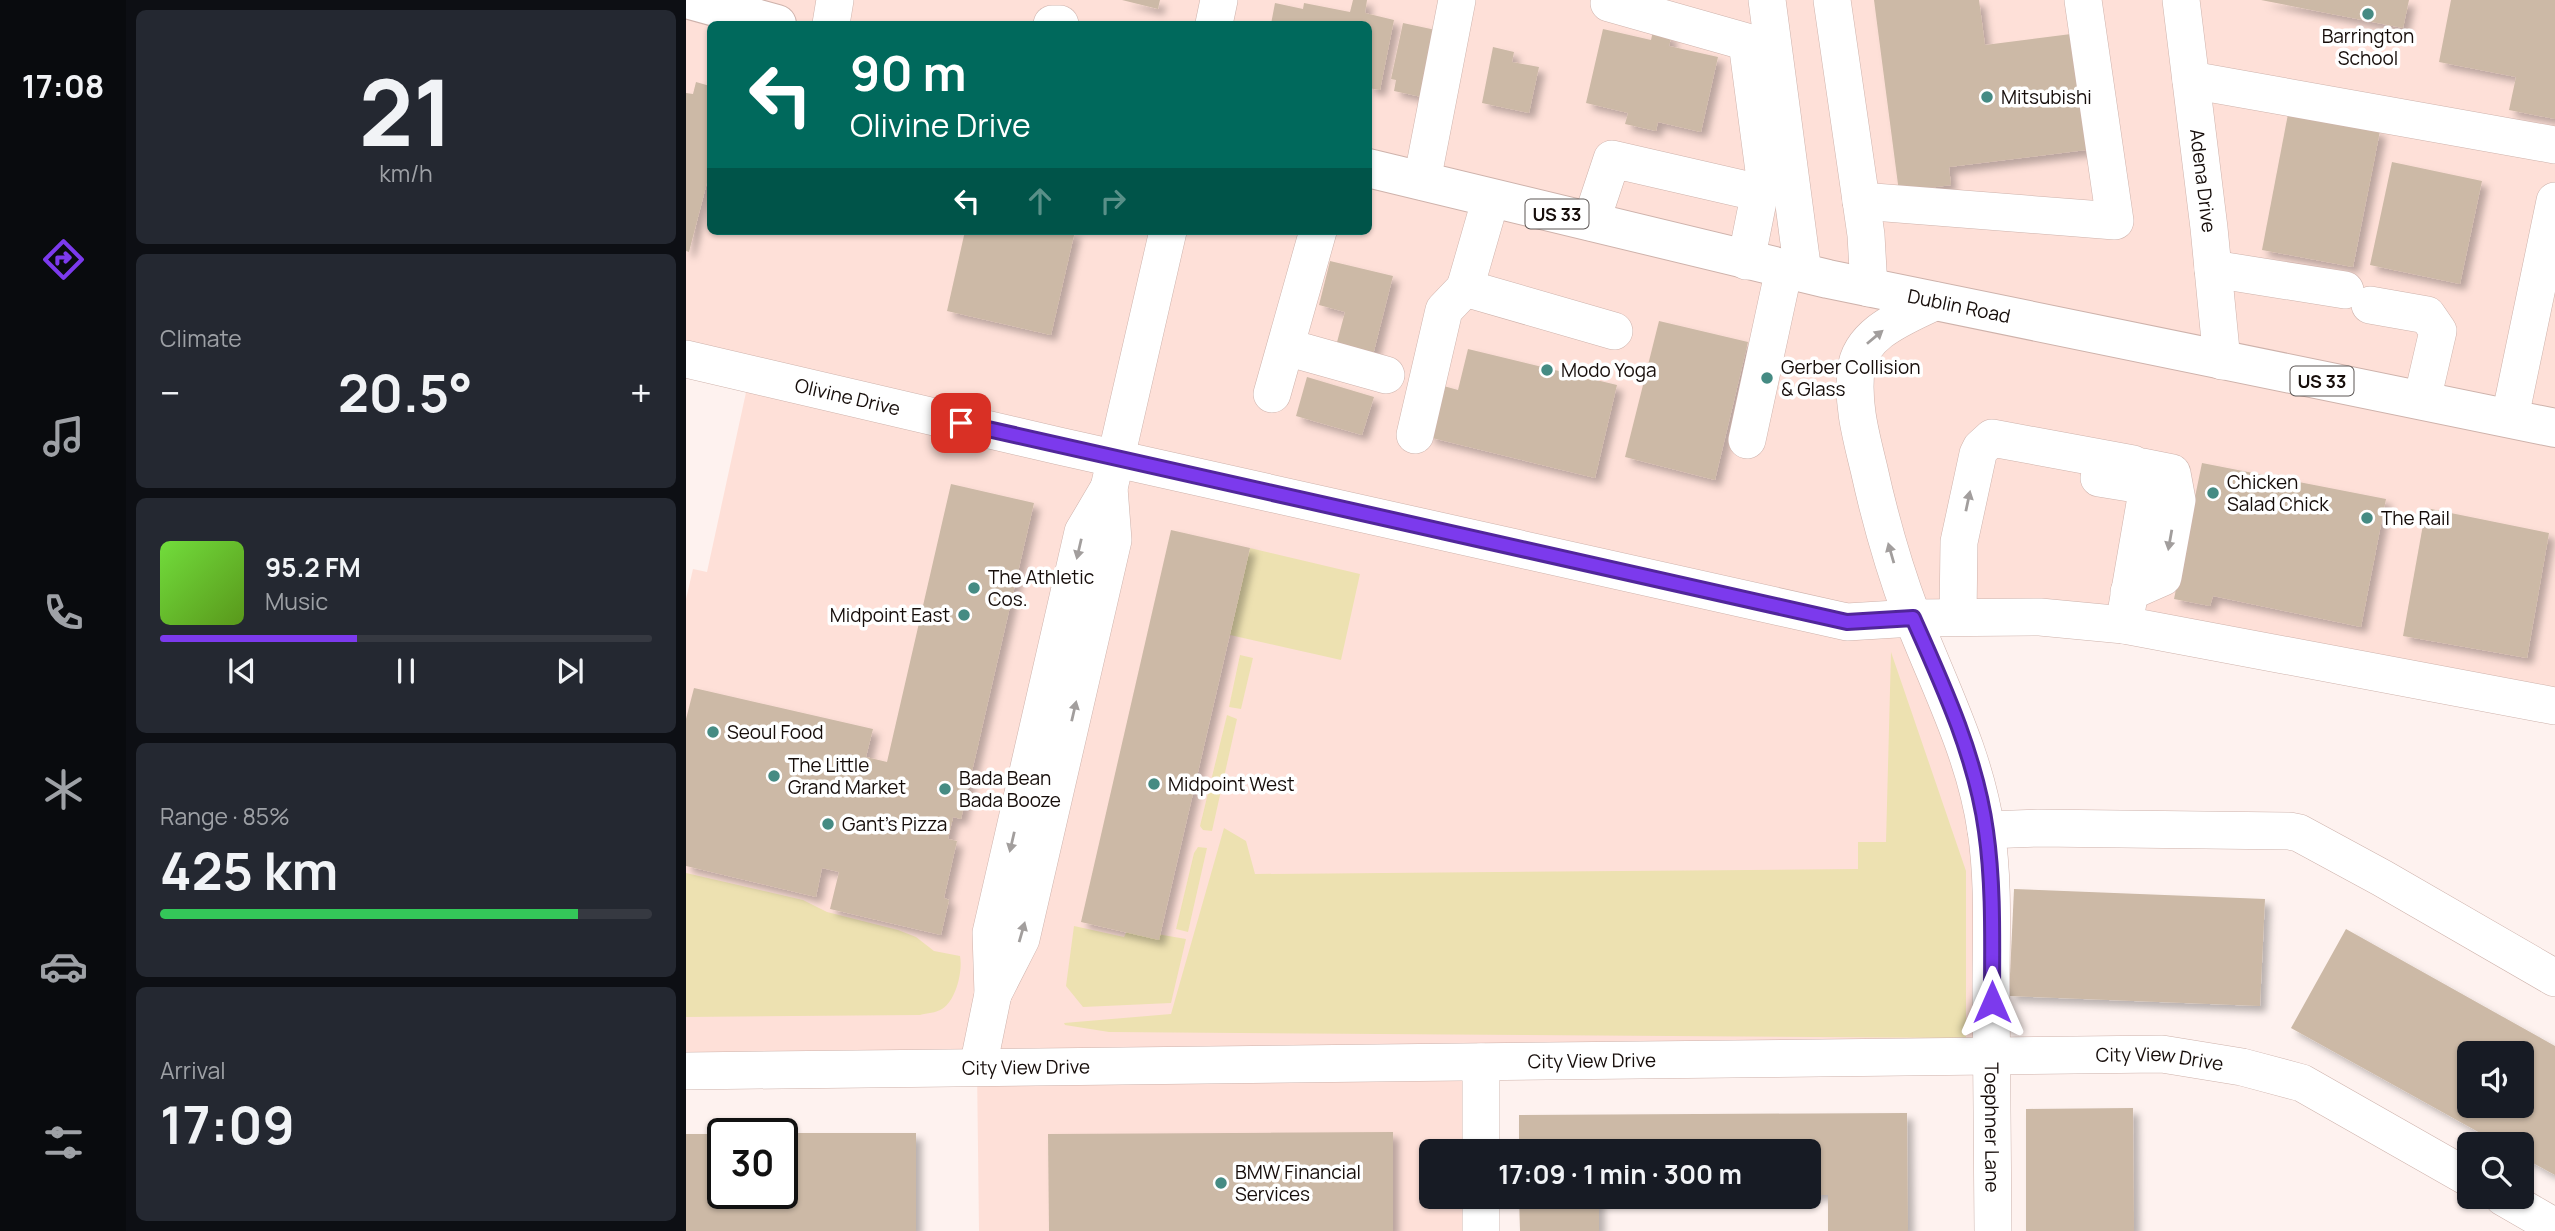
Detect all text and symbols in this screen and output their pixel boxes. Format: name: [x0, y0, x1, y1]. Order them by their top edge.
marker: Barrington School: [2360, 6, 2376, 22]
place label: Barrington School: [2322, 23, 2414, 71]
text: 90 m: [850, 39, 967, 106]
text: 21: [359, 49, 453, 173]
icon: left: [735, 49, 826, 140]
text: 17:08: [22, 64, 104, 108]
place label: Mitsubishi: [2001, 84, 2092, 110]
marker: Mitsubishi: [1979, 89, 1995, 105]
text: Olivine Drive: [850, 103, 1031, 147]
street label: Adena Drive: [2184, 127, 2222, 234]
text: km/h: [379, 157, 433, 189]
icon: left: [948, 182, 986, 220]
icon: ahead: [1021, 182, 1059, 220]
icon: right: [1094, 182, 1132, 220]
road number: US 33: [1526, 200, 1589, 229]
icon: directions: [39, 235, 88, 284]
street label: Dublin Road: [1905, 283, 2013, 329]
text: Climate: [160, 322, 242, 354]
one-way arrow: [1866, 329, 1884, 345]
place label: Gerber Collision & Glass: [1781, 354, 1920, 402]
text: 20.5°: [338, 357, 473, 428]
place label: Modo Yoga: [1561, 357, 1657, 383]
marker: Modo Yoga: [1539, 362, 1555, 378]
text: −: [160, 366, 181, 418]
text: +: [630, 366, 652, 418]
road number: US 33: [2290, 366, 2354, 396]
marker: Gerber Collision & Glass: [1759, 370, 1775, 386]
street label: Olivine Drive: [792, 372, 903, 422]
pin: [931, 393, 991, 453]
icon: arrive: [942, 404, 980, 442]
icon: music: [39, 412, 88, 461]
place label: Chicken Salad Chick: [2227, 469, 2329, 517]
marker: Chicken Salad Chick: [2205, 485, 2221, 501]
one-way arrow: [1963, 490, 1974, 512]
place label: The Rail: [2381, 505, 2450, 531]
marker: The Rail: [2359, 510, 2375, 526]
one-way arrow: [2164, 529, 2175, 551]
one-way arrow: [1074, 538, 1085, 560]
one-way arrow: [1885, 542, 1895, 563]
text: 95.2 FM: [265, 549, 361, 585]
place label: The Athletic Cos.: [988, 564, 1094, 612]
marker: The Athletic Cos.: [966, 580, 982, 596]
text: Music: [265, 585, 328, 617]
icon: phone: [39, 588, 88, 637]
place label: Midpoint East: [830, 602, 950, 628]
marker: Midpoint East: [956, 607, 972, 623]
icon: previous: [223, 652, 261, 690]
icon: pause: [387, 652, 425, 690]
icon: next: [551, 652, 589, 690]
one-way arrow: [1069, 700, 1080, 722]
place label: Seoul Food: [727, 719, 824, 745]
marker: Seoul Food: [705, 724, 721, 740]
place label: The Little Grand Market: [788, 752, 906, 800]
icon: climate: [39, 765, 88, 814]
place label: Bada Bean Bada Booze: [959, 765, 1061, 813]
marker: The Little Grand Market: [766, 768, 782, 784]
place label: Midpoint West: [1168, 771, 1295, 797]
marker: Midpoint West: [1146, 776, 1162, 792]
marker: Bada Bean Bada Booze: [937, 781, 953, 797]
text: Range · 85%: [160, 800, 290, 832]
place label: Gant's Pizza: [842, 811, 947, 837]
marker: Gant's Pizza: [820, 816, 836, 832]
one-way arrow: [1006, 831, 1017, 853]
text: 425 km: [160, 835, 338, 906]
one-way arrow: [1018, 922, 1028, 943]
icon: car: [39, 942, 88, 991]
position arrow: [1955, 965, 2029, 1039]
street label: City View Drive: [2096, 1041, 2225, 1077]
map controls: [2457, 1041, 2534, 1209]
button: sound: [2457, 1041, 2534, 1118]
street label: City View Drive: [1528, 1047, 1656, 1074]
street label: City View Drive: [962, 1053, 1090, 1081]
text: Arrival: [160, 1054, 226, 1086]
street label: Toephner Lane: [1979, 1062, 2006, 1193]
text: 17:09: [160, 1089, 295, 1160]
icon: filters: [39, 1118, 88, 1167]
speed limit sign: 30: [707, 1118, 798, 1209]
button: search: [2457, 1132, 2534, 1209]
text: 17:09 · 1 min · 300 m: [1498, 1156, 1742, 1192]
place label: BMW Financial Services: [1235, 1159, 1361, 1207]
marker: BMW Financial Services: [1213, 1175, 1229, 1191]

